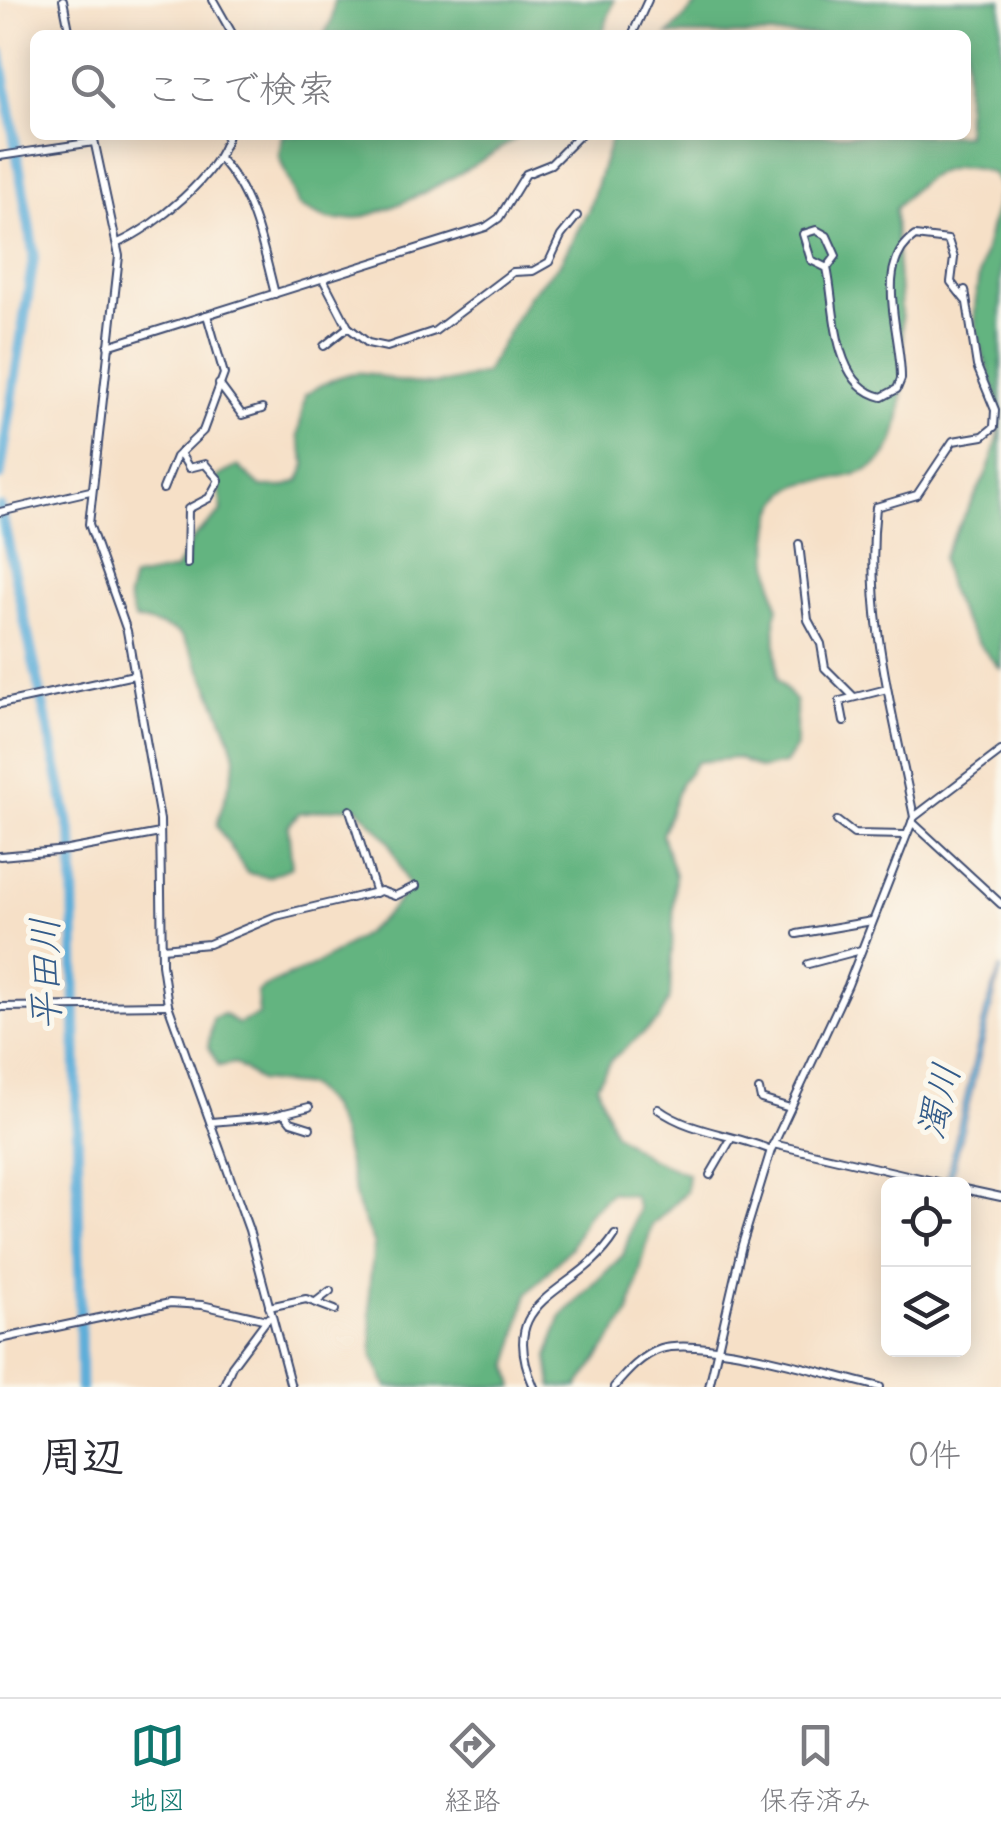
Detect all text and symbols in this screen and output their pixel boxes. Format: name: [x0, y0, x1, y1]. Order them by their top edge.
search box: [30, 30, 971, 140]
icon: search: [65, 58, 120, 113]
text: ここで検索: [145, 65, 335, 112]
water label: 平田川: [21, 917, 69, 1031]
water label: 濁川: [906, 1058, 970, 1144]
map controls: [881, 1177, 971, 1357]
button: locate: [881, 1177, 971, 1267]
button: layers: [881, 1267, 971, 1357]
text: 周辺: [40, 1430, 124, 1482]
text: 0件: [908, 1434, 961, 1475]
tab: 地図: [129, 1718, 186, 1818]
tab: 経路: [444, 1718, 501, 1818]
tab: 保存済み: [759, 1718, 872, 1818]

